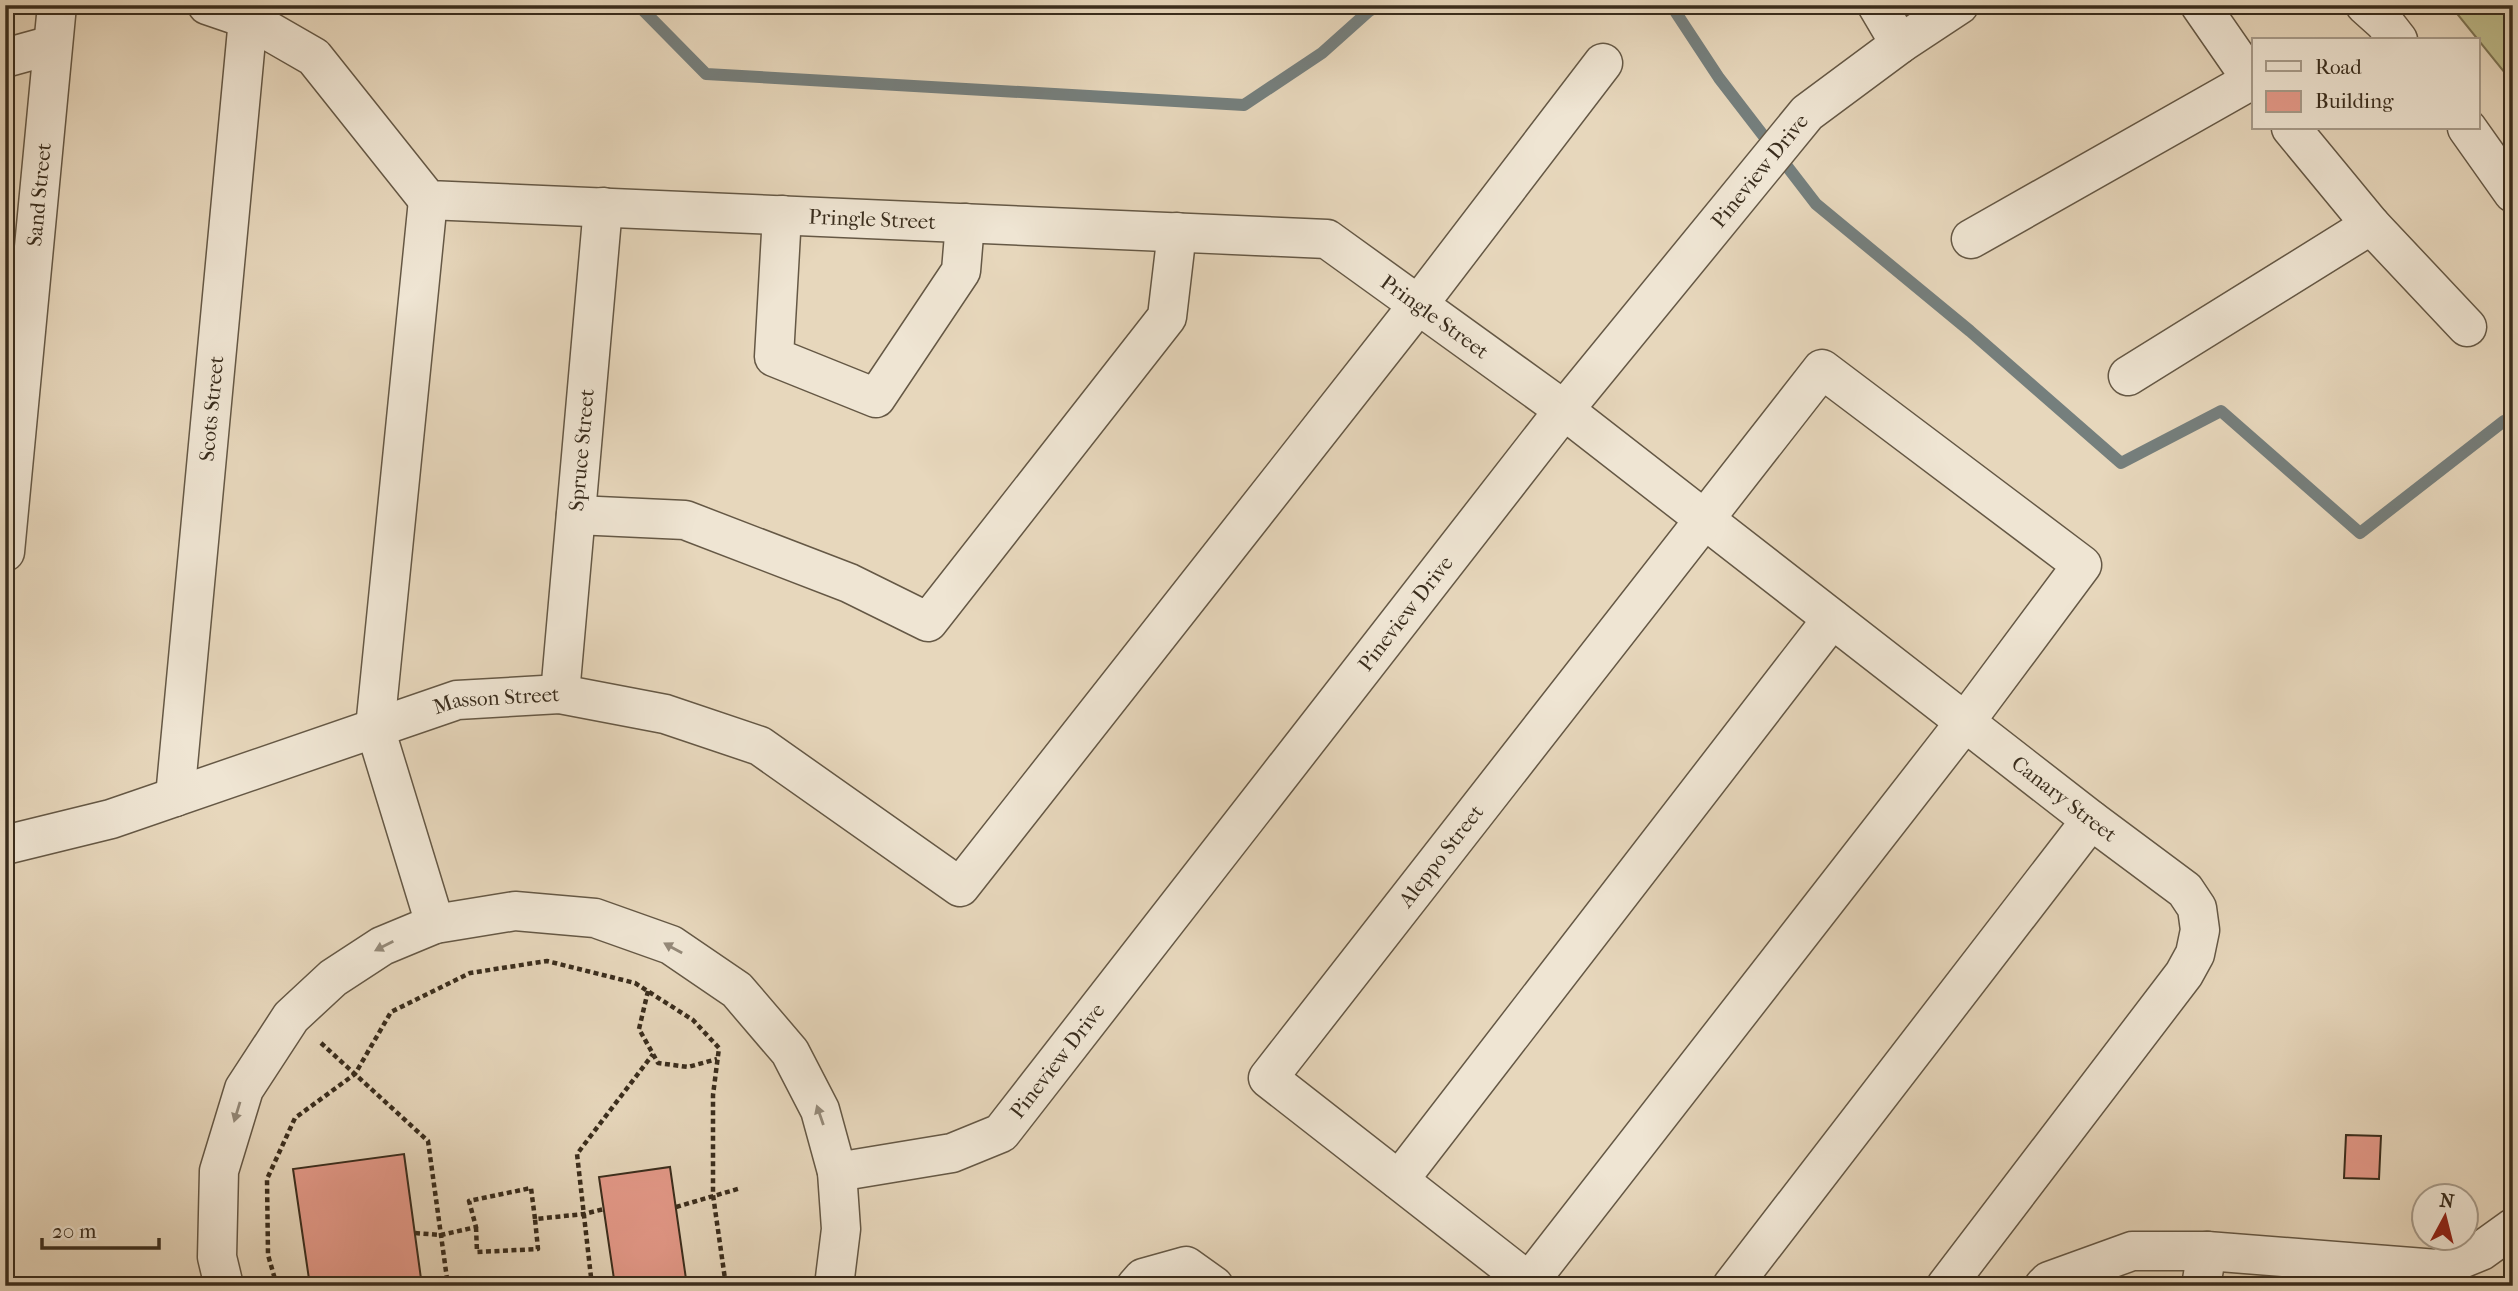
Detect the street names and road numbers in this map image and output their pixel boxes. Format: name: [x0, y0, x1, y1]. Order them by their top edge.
street label: Pineview Drive: [1706, 109, 1813, 232]
street label: Sand Street: [22, 141, 56, 248]
street label: Pringle Street: [808, 205, 937, 234]
street label: Pringle Street: [1376, 270, 1494, 364]
street label: Scots Street: [195, 354, 228, 463]
street label: Spruce Street: [564, 387, 599, 512]
street label: Pineview Drive: [1353, 551, 1458, 676]
street label: Masson Street: [430, 682, 561, 719]
street label: Canary Street: [2007, 751, 2122, 847]
street label: Aleppo Street: [1393, 800, 1489, 913]
street label: Pineview Drive: [1005, 998, 1110, 1123]

